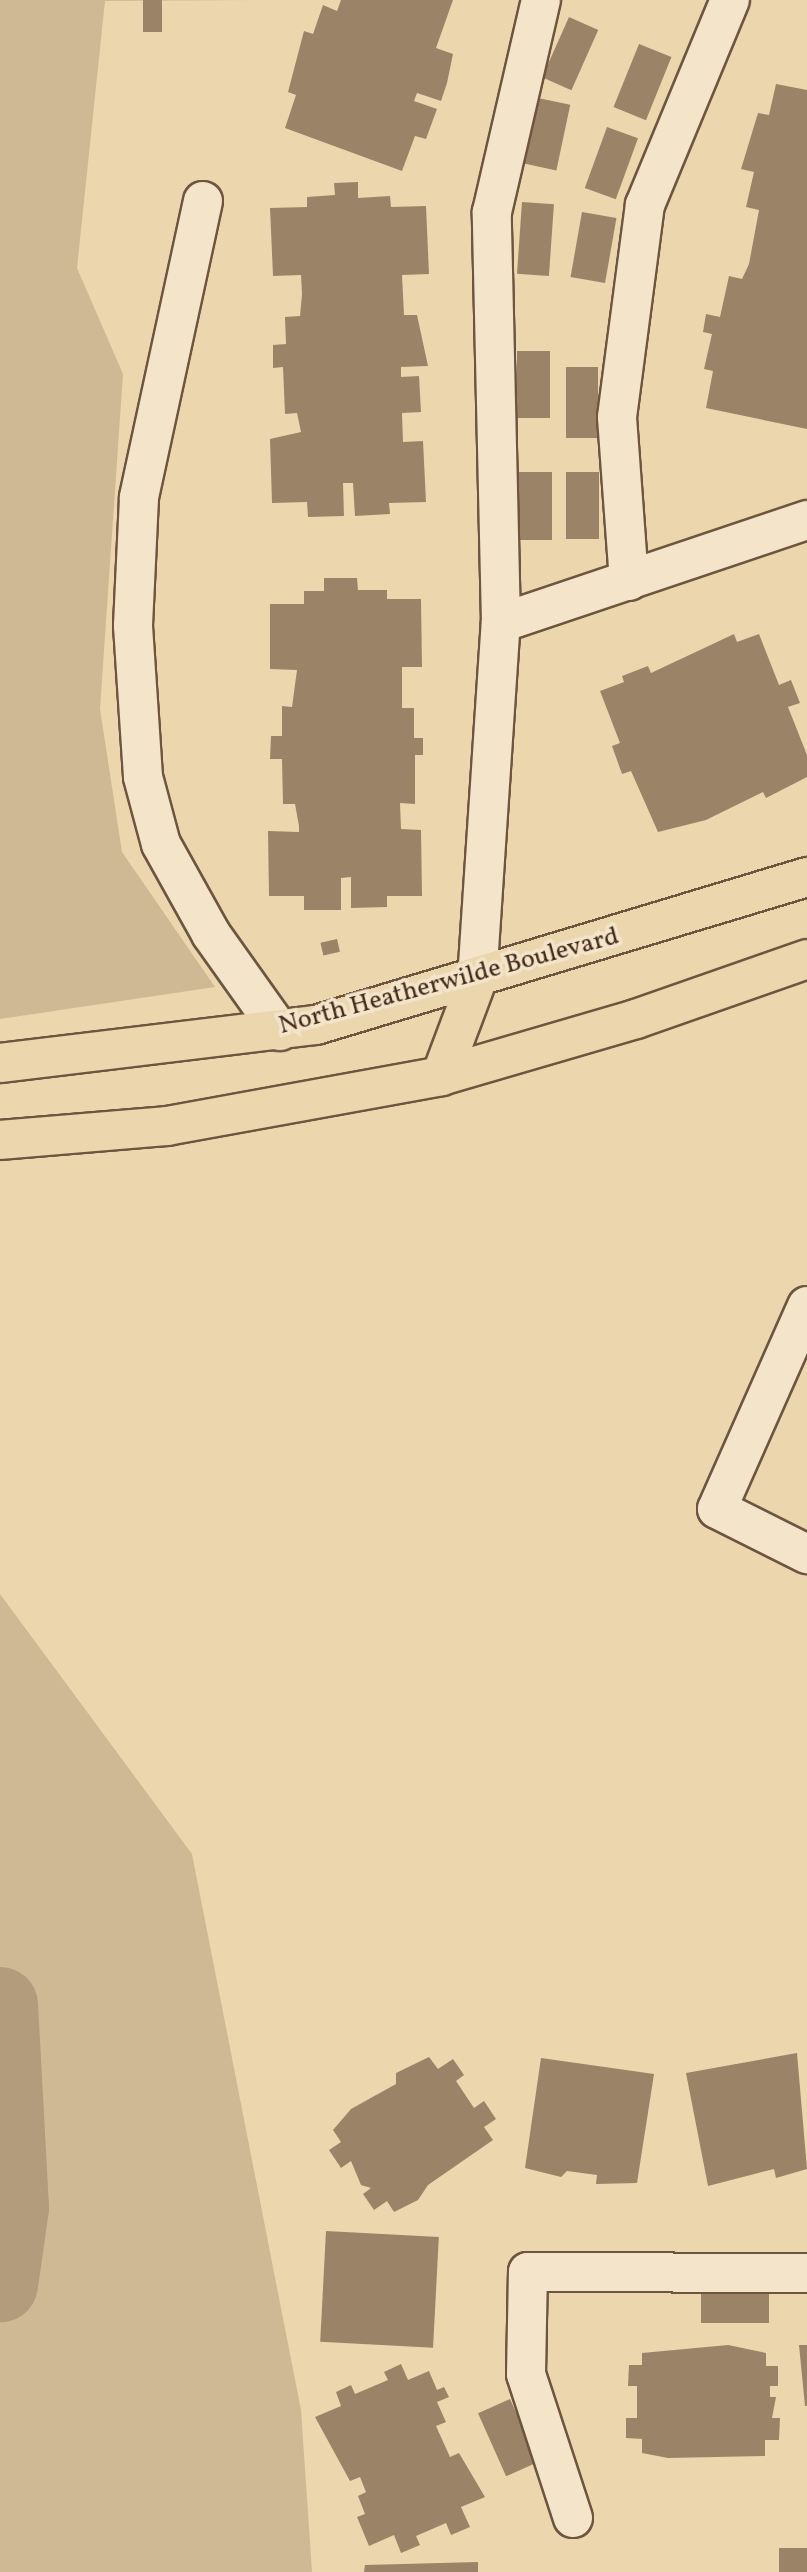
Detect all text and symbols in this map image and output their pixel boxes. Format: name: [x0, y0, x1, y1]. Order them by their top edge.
street label: North Heatherwilde Boulevard: [276, 922, 622, 1042]

